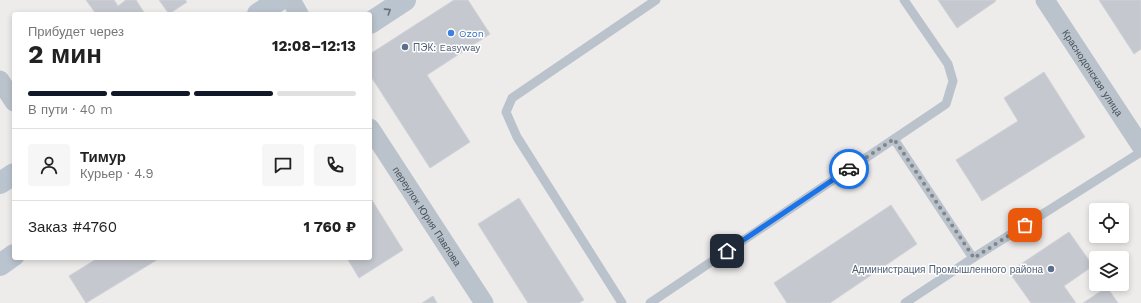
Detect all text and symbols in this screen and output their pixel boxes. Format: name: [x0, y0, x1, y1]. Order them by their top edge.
one-way arrow: [383, 9, 390, 16]
text: Прибудет через: [28, 24, 124, 39]
marker: Ozon: [446, 28, 456, 38]
place label: Ozon: [459, 28, 484, 39]
street label: Краснодонская улица: [1060, 28, 1125, 119]
text: 12:08–12:13: [272, 37, 356, 55]
text: 2 мин: [28, 39, 102, 69]
marker: ПЭК: Easyway: [400, 42, 410, 52]
place label: ПЭК: Easyway: [413, 42, 481, 53]
text: В пути · 40 m: [28, 102, 113, 117]
button: person: [28, 144, 70, 186]
button: chat: [262, 144, 304, 186]
button: phone: [314, 144, 356, 186]
text: Тимур: [80, 148, 126, 166]
courier: [829, 149, 869, 189]
icon: car: [838, 158, 860, 180]
street label: переулок Юрия Павлова: [391, 165, 463, 268]
text: Курьер · 4.9: [80, 166, 153, 181]
map controls: [1089, 203, 1129, 291]
button: locate: [1089, 203, 1129, 243]
pin: [1008, 208, 1042, 242]
icon: bag: [1014, 214, 1036, 236]
text: Заказ #4760: [28, 218, 117, 236]
text: 1 760 ₽: [303, 218, 356, 236]
pin: [710, 234, 744, 268]
icon: home: [716, 240, 738, 262]
button: layers: [1089, 251, 1129, 291]
place label: Администрация Промышленного района: [852, 264, 1043, 275]
marker: Администрация Промышленного района: [1046, 264, 1056, 274]

